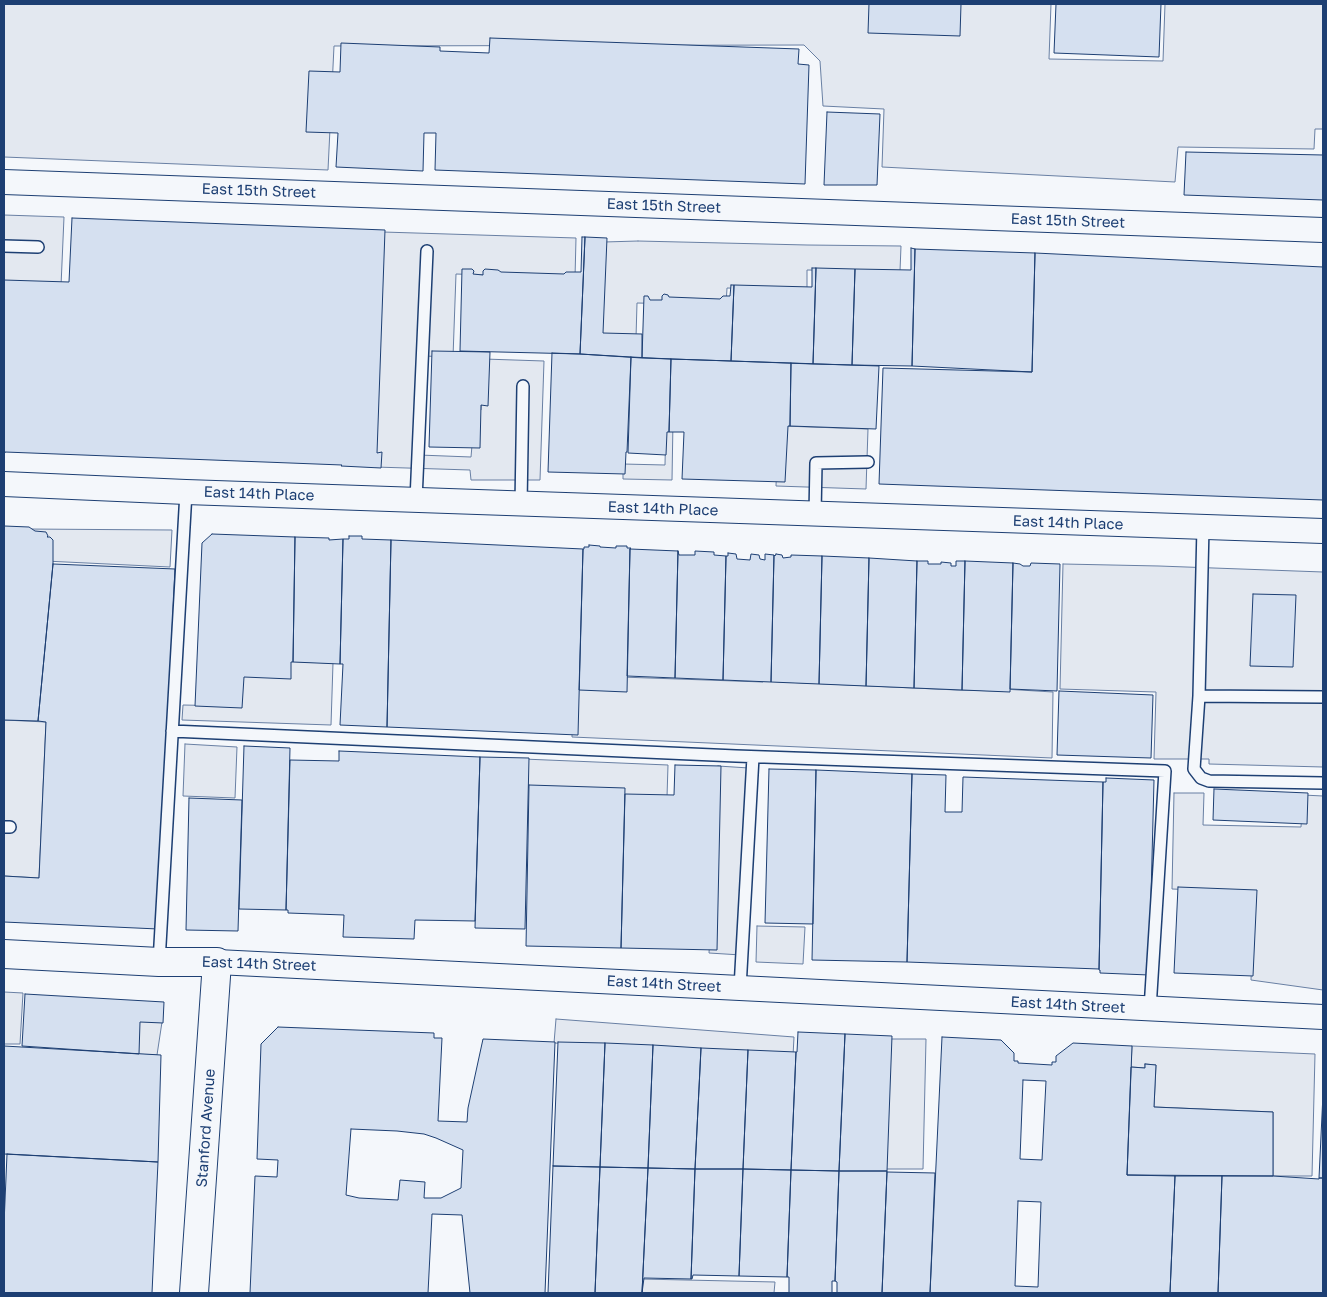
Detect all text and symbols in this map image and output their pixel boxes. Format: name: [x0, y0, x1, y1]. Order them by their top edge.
street label: East 15th Street: [201, 180, 317, 202]
street label: East 15th Street: [606, 195, 722, 217]
street label: East 15th Street: [1010, 210, 1126, 232]
street label: East 14th Place: [203, 483, 315, 505]
street label: East 14th Place: [607, 498, 719, 520]
street label: East 14th Place: [1012, 512, 1124, 534]
street label: East 14th Street: [201, 953, 317, 975]
street label: East 14th Street: [606, 972, 722, 996]
street label: East 14th Street: [1010, 993, 1126, 1017]
street label: Stanford Avenue: [193, 1068, 219, 1188]

